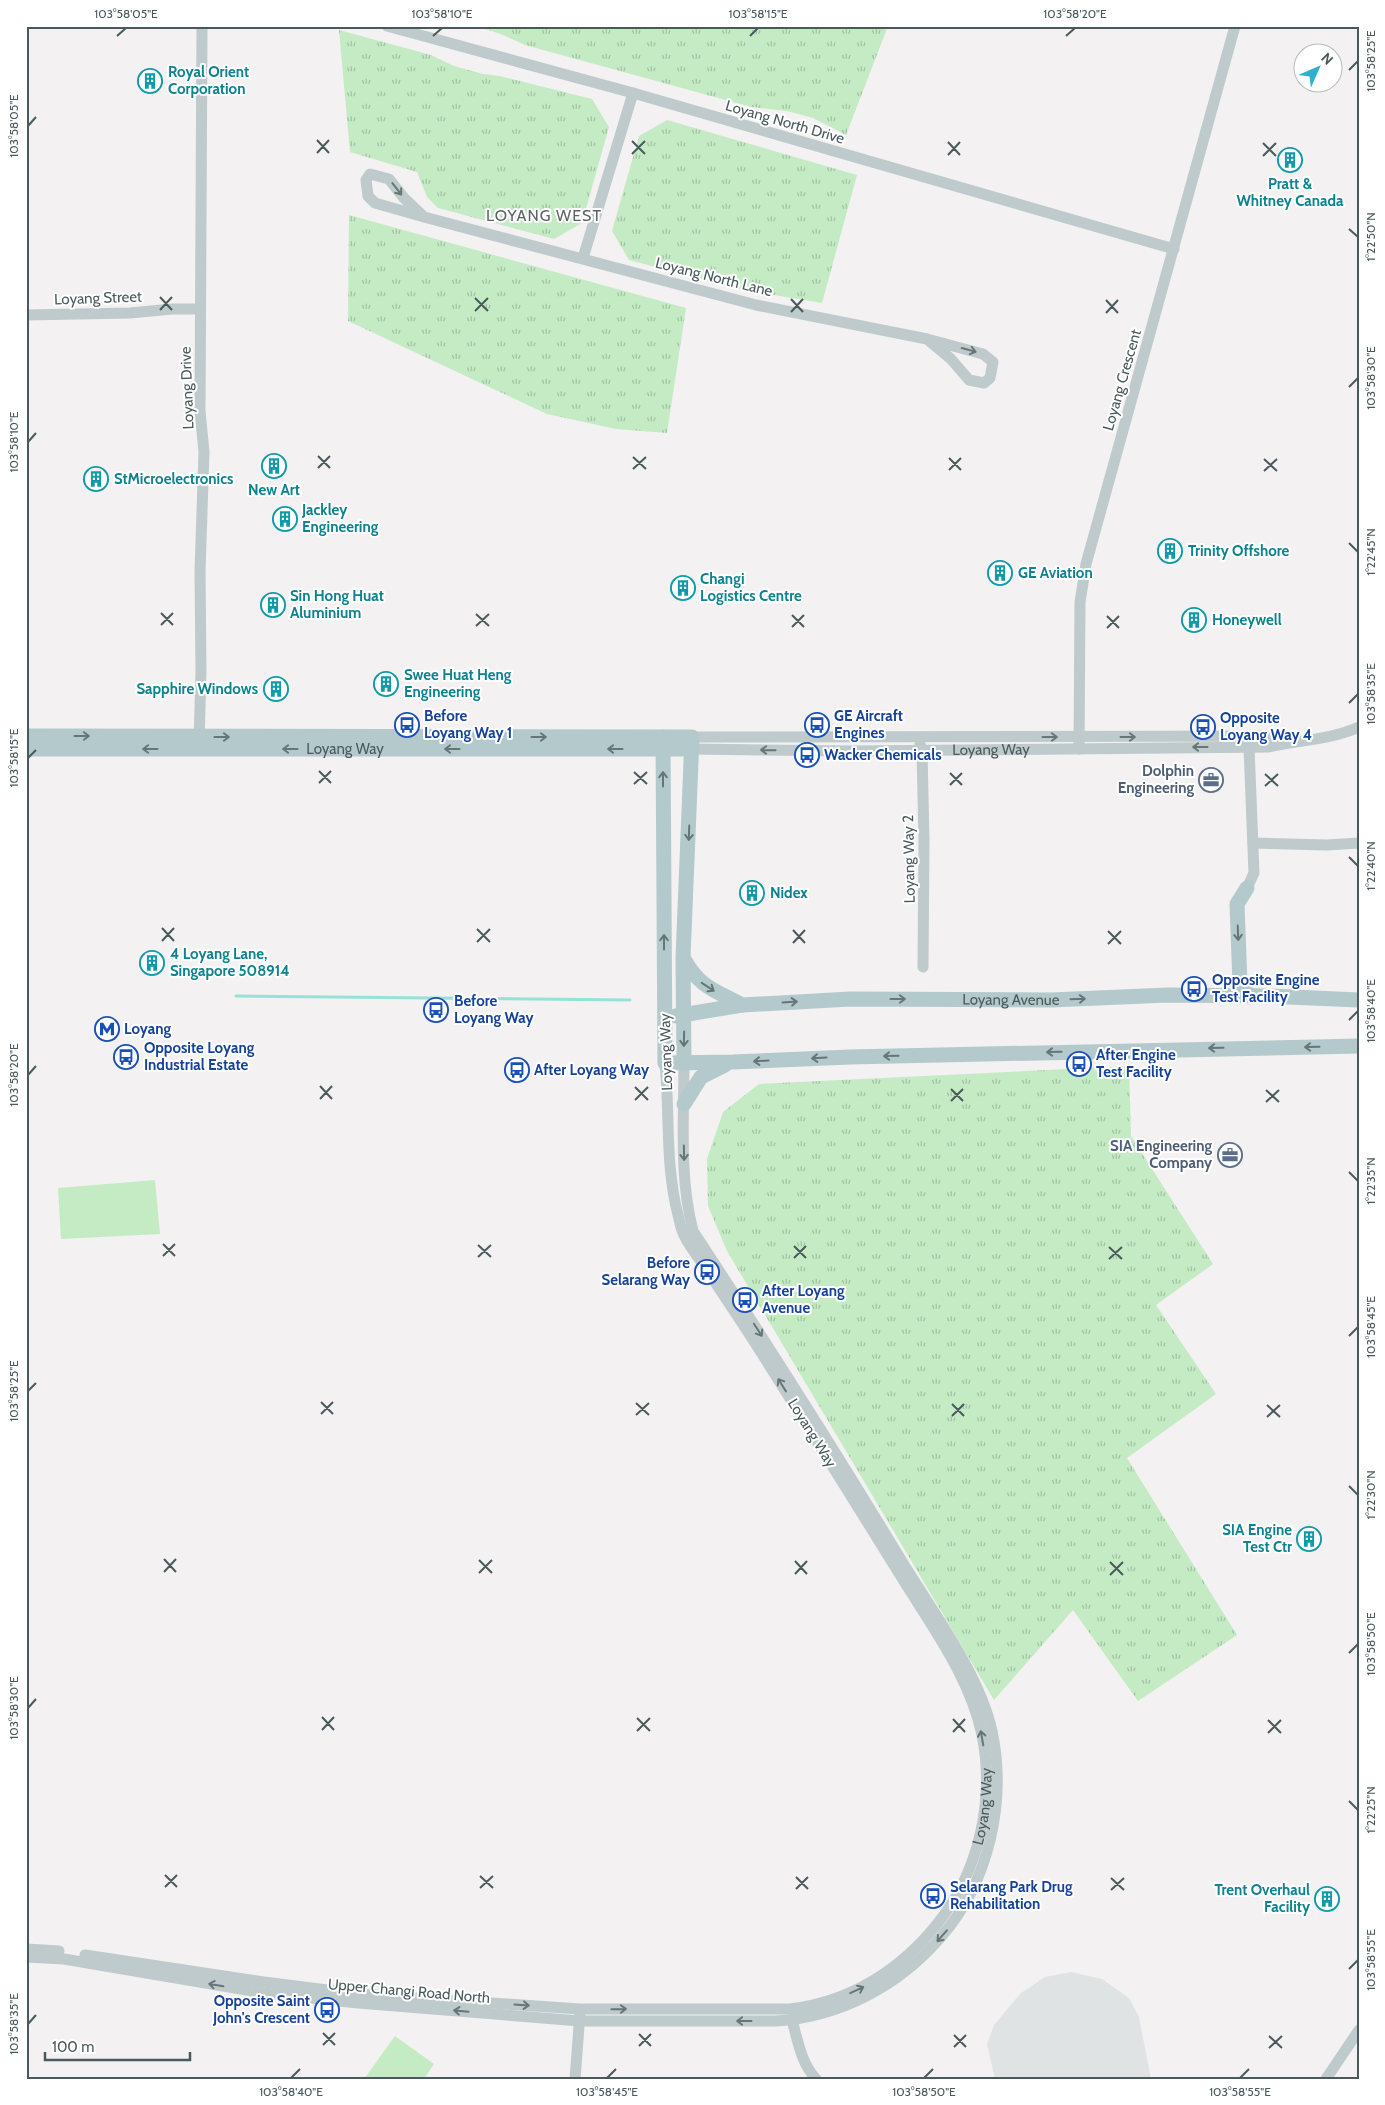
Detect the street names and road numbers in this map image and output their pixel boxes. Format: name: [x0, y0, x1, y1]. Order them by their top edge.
street label: Loyang North Drive: [723, 96, 847, 148]
street label: Loyang North Lane: [654, 254, 775, 300]
street label: Loyang Street: [54, 287, 142, 309]
street label: Loyang Crescent: [1099, 327, 1145, 433]
street label: Loyang Drive: [177, 346, 197, 430]
street label: Loyang Way: [306, 740, 384, 758]
street label: Loyang Way: [952, 740, 1030, 759]
street label: Loyang Way 2: [899, 814, 919, 903]
street label: Loyang Avenue: [962, 991, 1060, 1009]
street label: Loyang Way: [656, 1013, 676, 1091]
street label: Loyang Way: [784, 1395, 840, 1471]
street label: Loyang Way: [969, 1767, 996, 1847]
street label: Upper Changi Road North: [327, 1975, 491, 2007]

